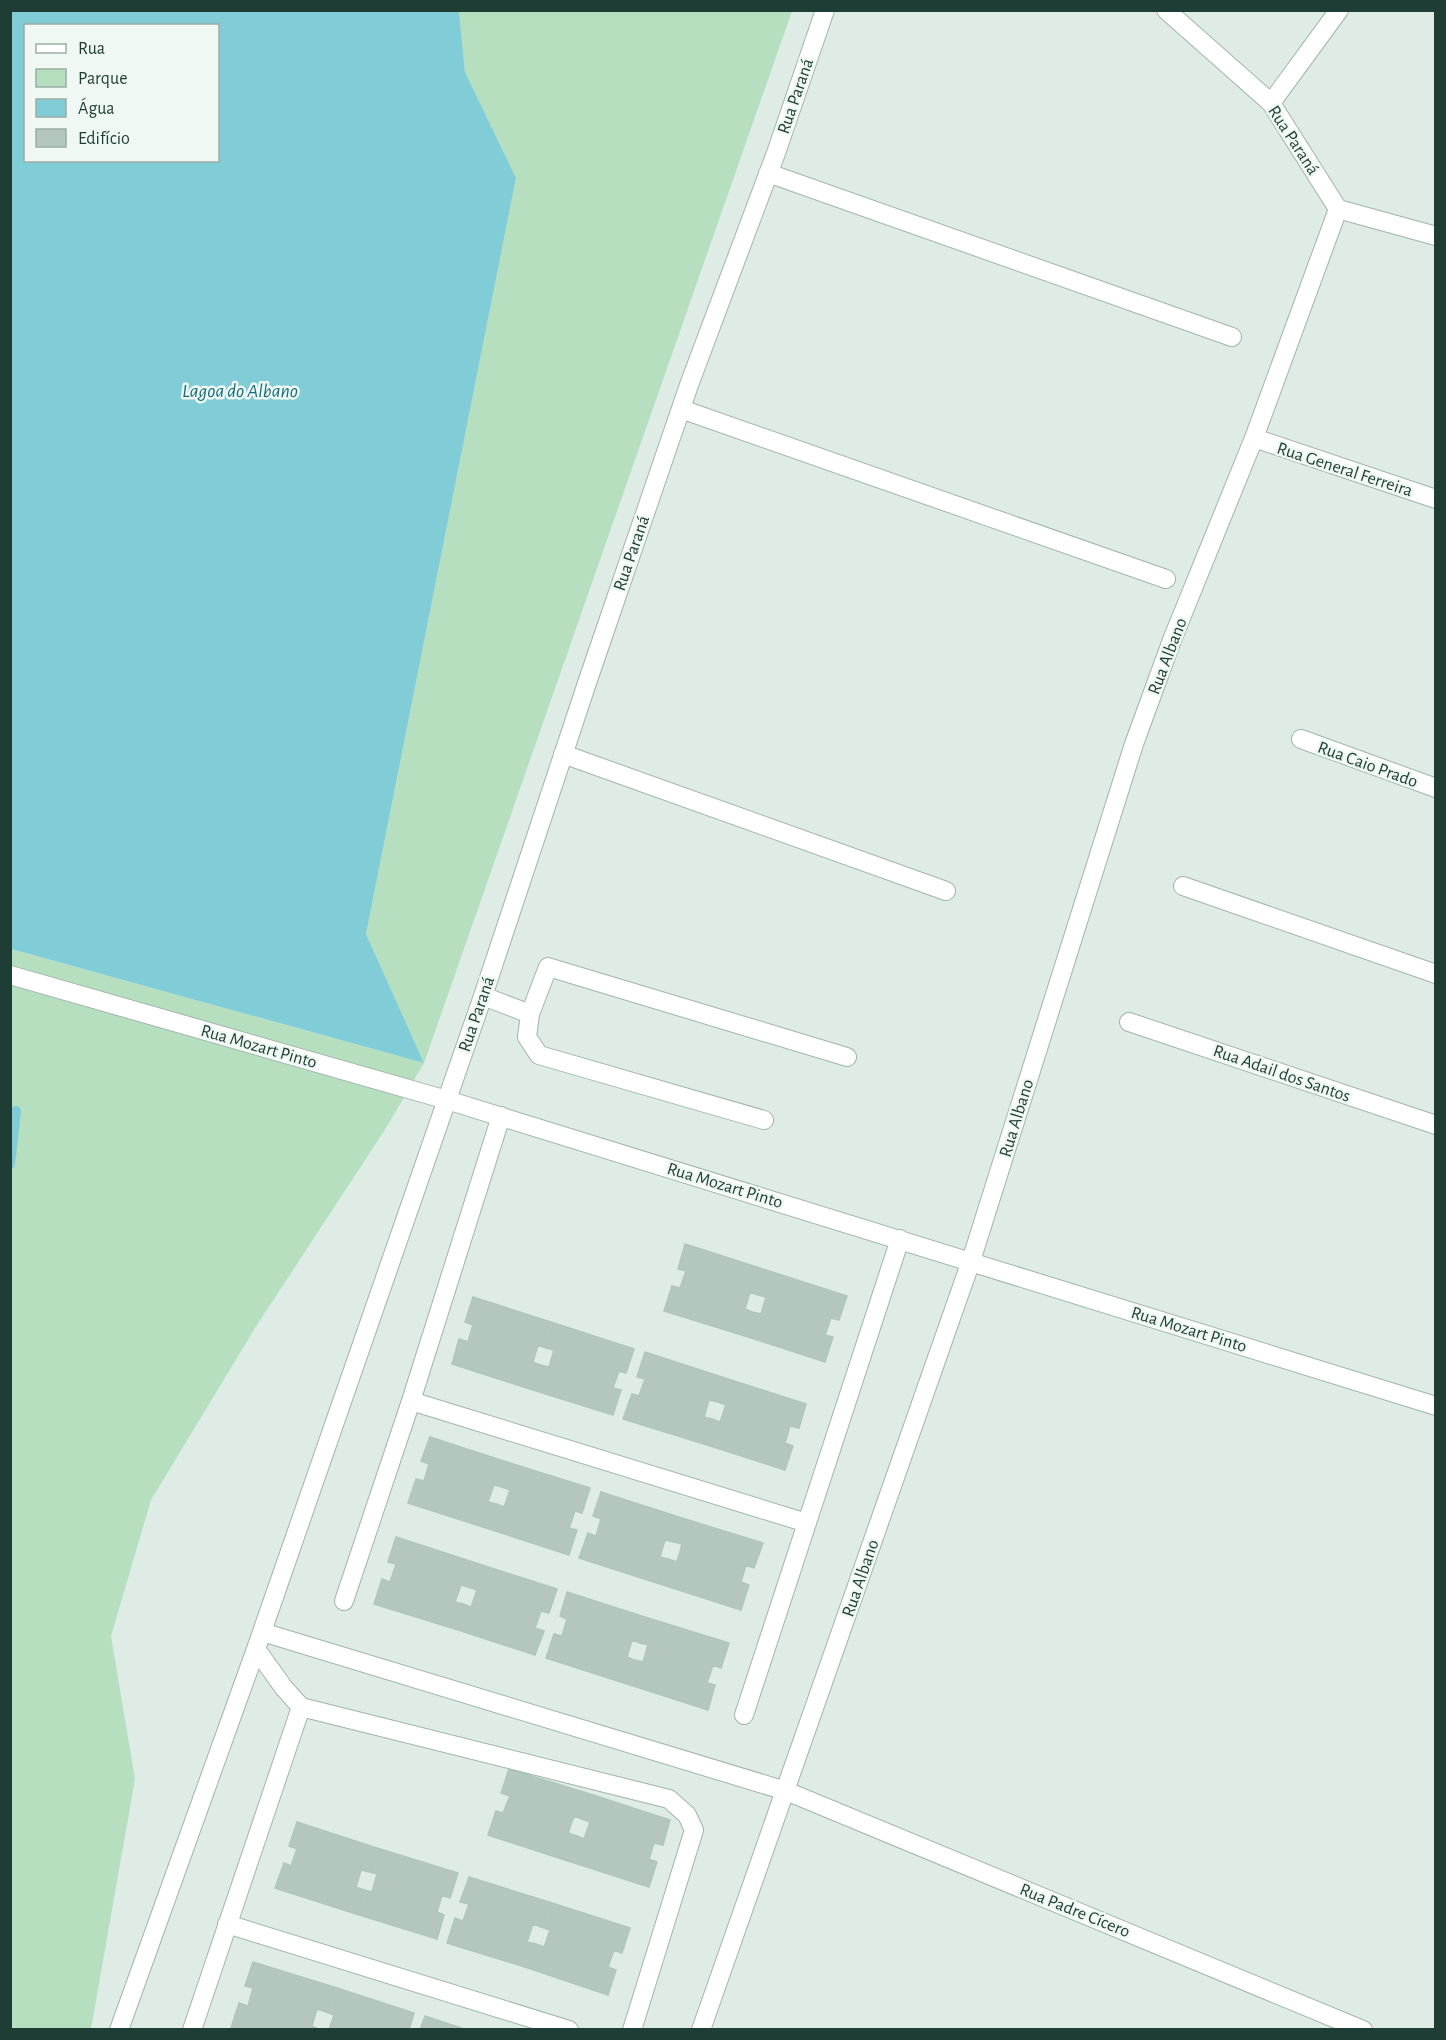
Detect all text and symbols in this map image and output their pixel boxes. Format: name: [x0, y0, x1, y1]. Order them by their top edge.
legend: [24, 24, 219, 162]
text: Rua: [78, 40, 105, 58]
street label: Rua Paraná: [775, 56, 817, 136]
text: Parque: [78, 70, 127, 88]
text: Água: [78, 97, 115, 118]
street label: Rua Paraná: [1264, 103, 1322, 178]
text: Edifício: [78, 130, 130, 148]
water label: Lagoa do Albano: [182, 381, 298, 401]
street label: Rua General Ferreira: [1275, 440, 1415, 500]
street label: Rua Paraná: [611, 513, 653, 593]
street label: Rua Albano: [1145, 615, 1191, 697]
street label: Rua Caio Prado: [1315, 739, 1420, 791]
street label: Rua Paraná: [456, 974, 498, 1054]
street label: Rua Mozart Pinto: [199, 1022, 319, 1072]
street label: Rua Adail dos Santos: [1211, 1042, 1353, 1106]
street label: Rua Albano: [997, 1077, 1037, 1159]
street label: Rua Mozart Pinto: [665, 1160, 785, 1212]
street label: Rua Mozart Pinto: [1129, 1304, 1249, 1356]
street label: Rua Albano: [839, 1537, 883, 1619]
street label: Rua Padre Cícero: [1017, 1881, 1132, 1941]

